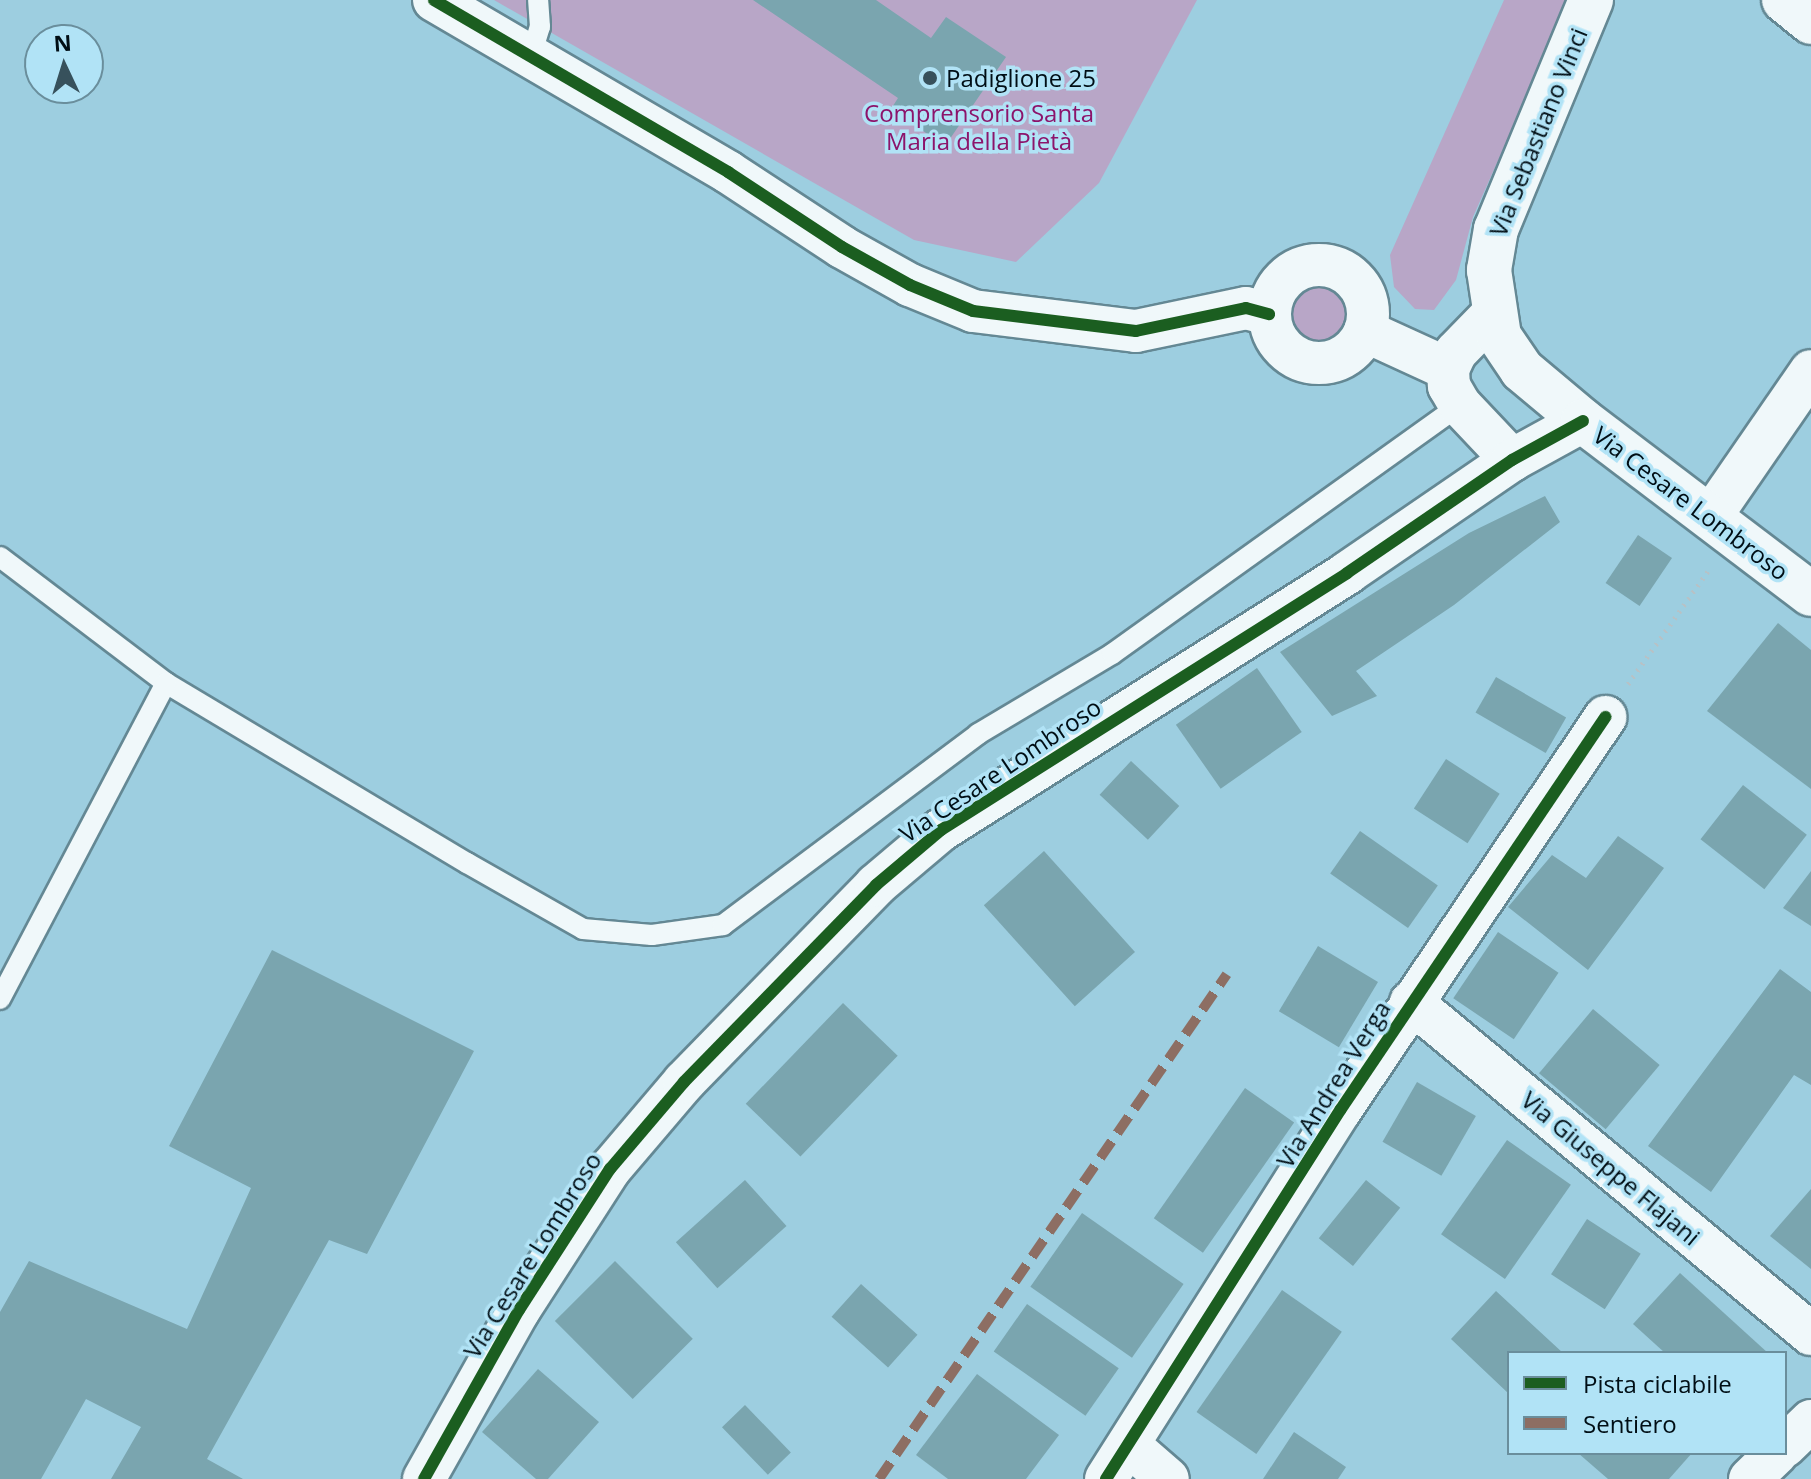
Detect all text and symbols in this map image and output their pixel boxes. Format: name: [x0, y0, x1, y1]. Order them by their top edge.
north arrow: [24, 24, 104, 104]
street label: Via Sebastiano Vinci: [1483, 24, 1593, 240]
text: N: [52, 26, 72, 58]
place label: Padiglione 25: [946, 64, 1096, 92]
marker: Padiglione 25: [921, 69, 939, 87]
park label: Comprensorio Santa Maria della Pietà: [864, 99, 1094, 155]
street label: Via Cesare Lombroso: [1588, 420, 1794, 586]
street label: Via Cesare Lombroso: [894, 692, 1106, 848]
street label: Via Andrea Verga: [1270, 995, 1396, 1173]
street label: Via Giuseppe Flajani: [1516, 1085, 1706, 1251]
street label: Via Cesare Lombroso: [457, 1147, 607, 1363]
legend: [1507, 1351, 1787, 1455]
text: Pista ciclabile: [1583, 1367, 1732, 1400]
text: Sentiero: [1583, 1407, 1677, 1440]

